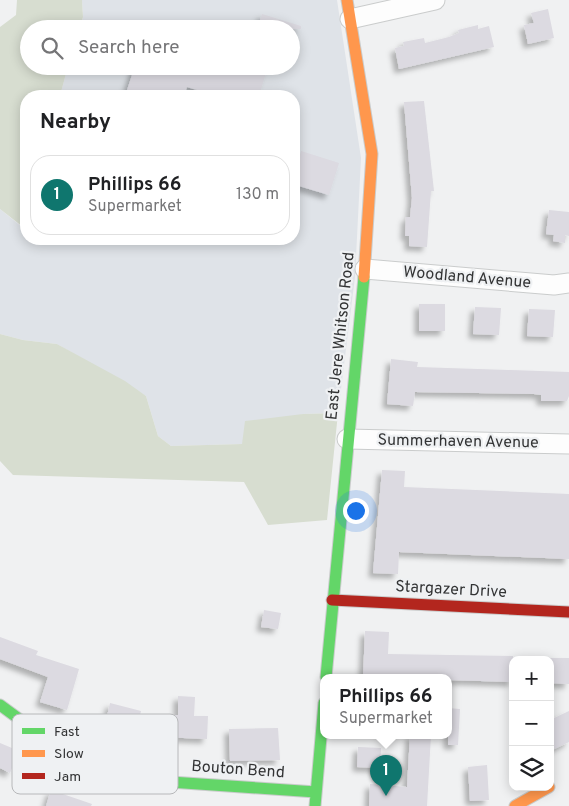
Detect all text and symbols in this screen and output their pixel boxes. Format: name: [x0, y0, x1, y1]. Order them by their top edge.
search box: [20, 20, 300, 75]
icon: search: [38, 34, 66, 62]
text: Search here: [78, 36, 180, 60]
text: Nearby: [40, 109, 111, 136]
text: Phillips 66: [88, 173, 181, 197]
text: 1: [54, 185, 60, 205]
text: 130 m: [236, 185, 279, 205]
text: Supermarket: [88, 197, 182, 217]
street label: East Jere Whitson Road: [322, 251, 360, 421]
street label: Woodland Avenue: [402, 262, 532, 294]
street label: Summerhaven Avenue: [377, 431, 539, 453]
your location: [343, 498, 369, 524]
street label: Stargazer Drive: [395, 577, 507, 603]
map controls: [509, 656, 554, 791]
button: +: [509, 656, 554, 701]
popup: [320, 674, 452, 739]
text: Phillips 66: [339, 685, 433, 709]
button: −: [509, 701, 554, 746]
text: Supermarket: [339, 709, 433, 729]
legend: [12, 714, 178, 794]
text: Fast: [54, 724, 80, 741]
text: Slow: [54, 746, 84, 763]
button: layers: [509, 746, 554, 791]
pin: 1: [370, 755, 402, 796]
street label: Bouton Bend: [191, 757, 285, 783]
text: Jam: [54, 769, 81, 786]

